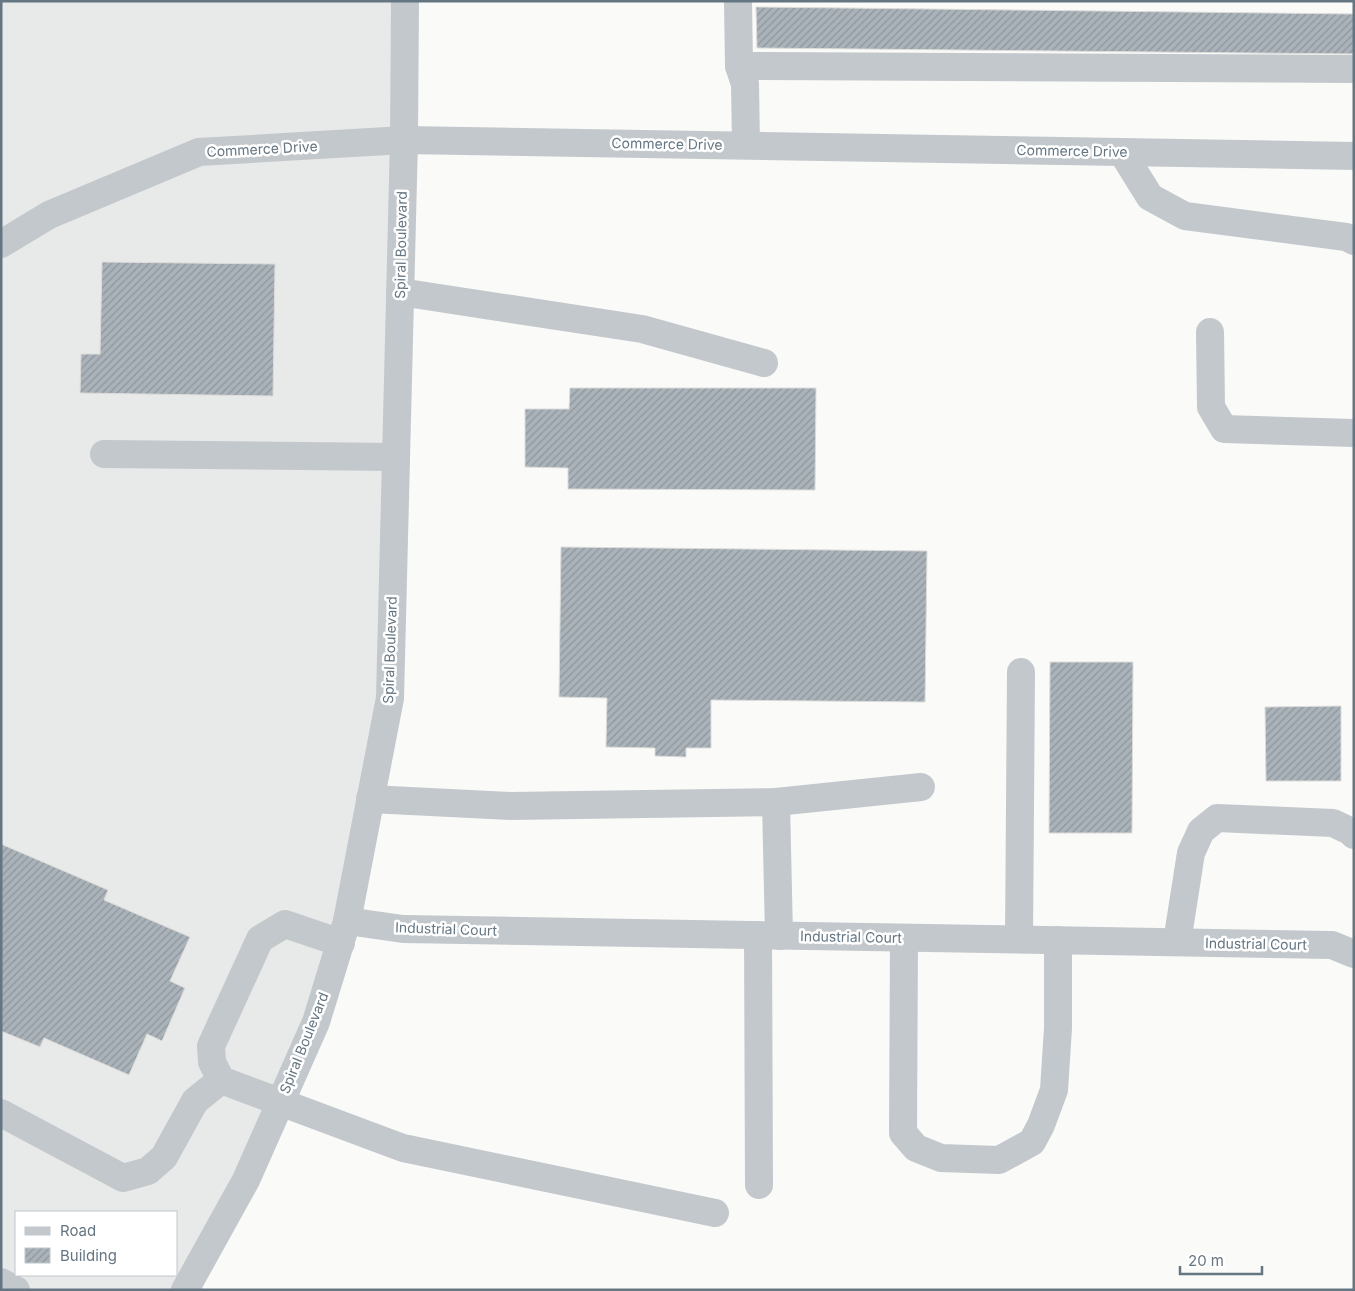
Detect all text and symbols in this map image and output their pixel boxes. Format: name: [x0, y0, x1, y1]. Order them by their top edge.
street label: Commerce Drive: [611, 134, 723, 153]
street label: Commerce Drive: [206, 137, 318, 160]
street label: Commerce Drive: [1016, 141, 1128, 160]
street label: Spiral Boulevard: [391, 191, 410, 299]
street label: Spiral Boulevard: [379, 596, 400, 704]
street label: Industrial Court: [395, 918, 498, 939]
street label: Industrial Court: [800, 927, 903, 946]
street label: Industrial Court: [1205, 934, 1308, 953]
street label: Spiral Boulevard: [275, 990, 332, 1096]
legend: [15, 1211, 178, 1276]
text: Road: [60, 1221, 96, 1240]
scale bar: [1180, 1244, 1262, 1276]
text: Building: [60, 1246, 117, 1265]
text: 20 m: [1188, 1251, 1224, 1270]

